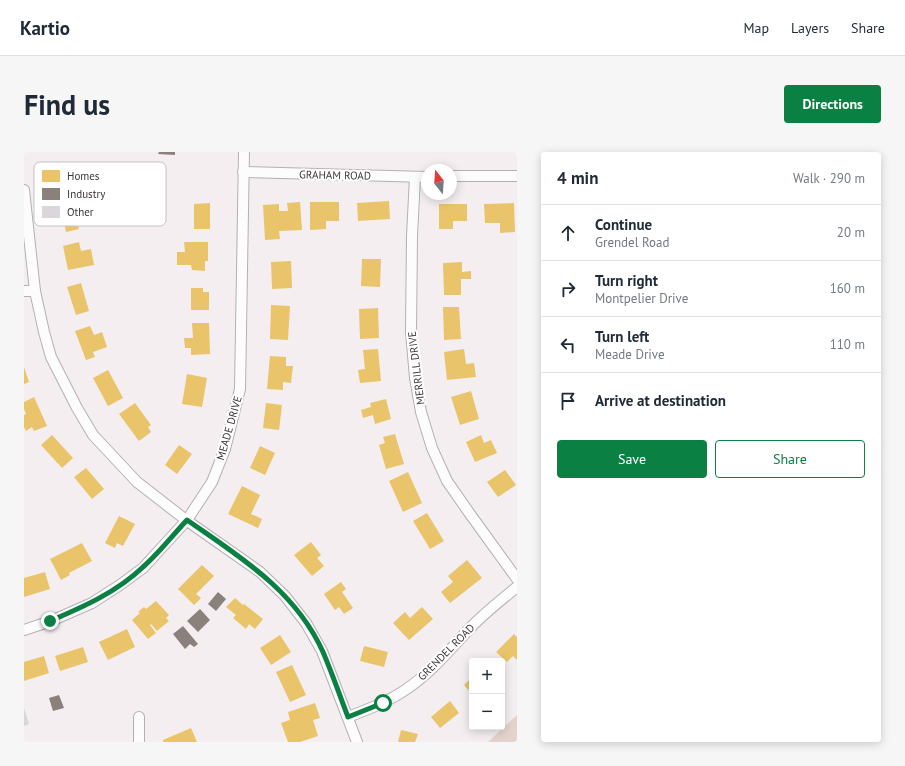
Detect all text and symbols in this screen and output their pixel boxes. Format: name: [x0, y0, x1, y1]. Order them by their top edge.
text: Kartio: [20, 16, 70, 40]
text: Map: [743, 19, 769, 37]
text: Layers: [791, 19, 829, 37]
text: Share: [851, 19, 885, 37]
button: Directions: [784, 85, 881, 123]
text: Find us: [24, 86, 110, 123]
legend: [34, 162, 166, 226]
north arrow: [421, 164, 457, 200]
street label: GRAHAM ROAD: [299, 167, 371, 183]
text: 4 min: [557, 167, 598, 189]
text: Homes: [67, 169, 100, 183]
text: Walk · 290 m: [793, 170, 865, 187]
text: Industry: [67, 187, 106, 201]
text: Other: [67, 205, 94, 219]
text: Continue: [595, 215, 652, 234]
icon: ahead: [557, 222, 579, 244]
text: 20 m: [837, 224, 865, 241]
text: Grendel Road: [595, 234, 669, 251]
text: Turn right: [595, 271, 658, 290]
icon: right: [557, 278, 579, 300]
text: 160 m: [830, 280, 865, 297]
text: Montpelier Drive: [595, 290, 688, 307]
text: Turn left: [595, 327, 649, 346]
street label: MERRILL DRIVE: [405, 330, 427, 405]
icon: left: [557, 334, 579, 356]
text: 110 m: [830, 336, 865, 353]
text: Meade Drive: [595, 346, 665, 363]
icon: arrive: [557, 390, 579, 412]
text: Arrive at destination: [595, 391, 726, 410]
street label: MEADE DRIVE: [213, 394, 245, 462]
button: Save: [557, 440, 707, 478]
button: Share: [715, 440, 865, 478]
route end: [41, 612, 59, 630]
street label: GRENDEL ROAD: [415, 621, 477, 683]
map controls: [469, 658, 505, 730]
button: +: [469, 658, 505, 694]
route start: [374, 694, 392, 712]
button: −: [469, 694, 505, 730]

